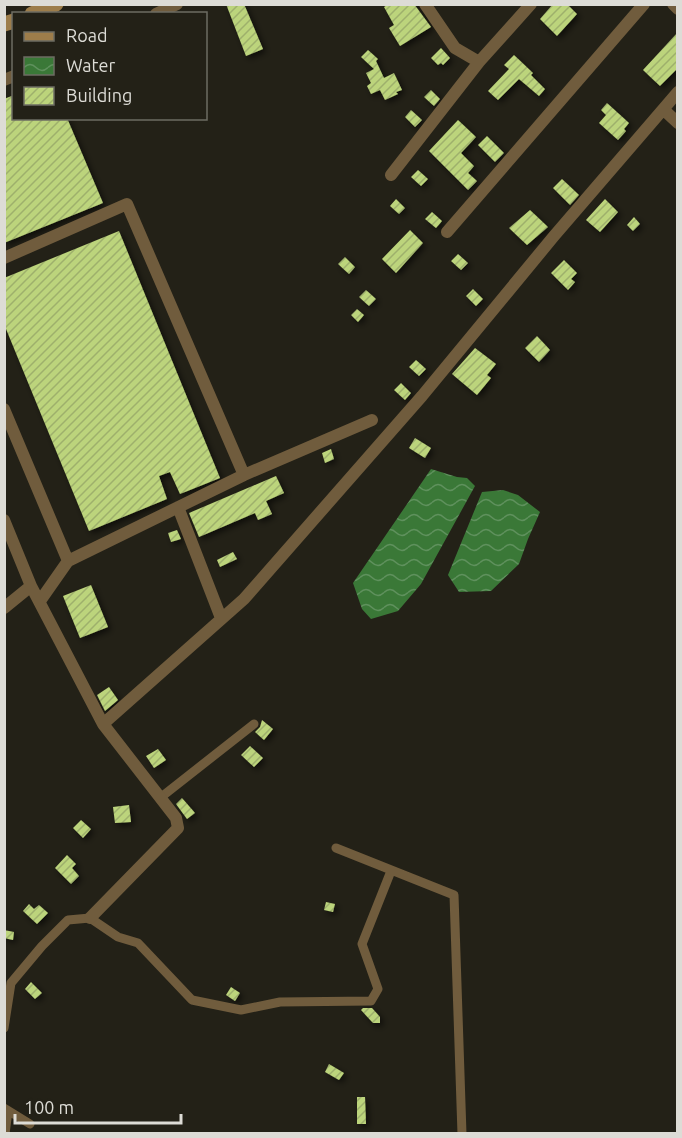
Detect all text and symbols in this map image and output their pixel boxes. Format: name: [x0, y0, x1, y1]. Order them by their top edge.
legend: [12, 12, 207, 120]
text: Road: [66, 25, 108, 45]
text: Water: [66, 55, 116, 75]
text: Building: [66, 85, 132, 105]
scale bar: [15, 1087, 182, 1125]
text: 100 m: [24, 1097, 74, 1117]

